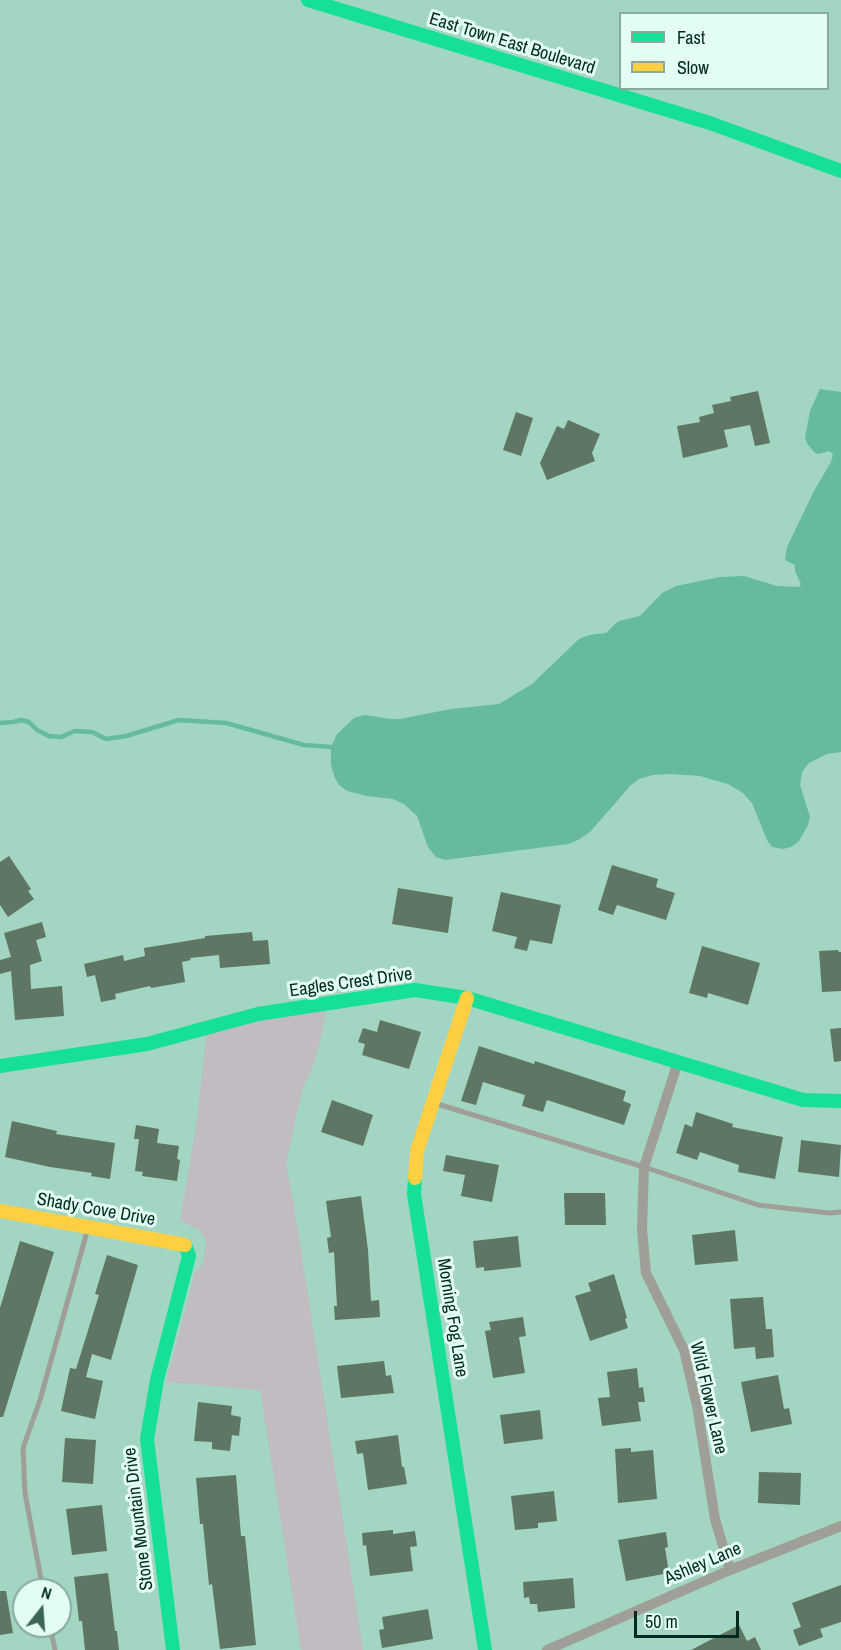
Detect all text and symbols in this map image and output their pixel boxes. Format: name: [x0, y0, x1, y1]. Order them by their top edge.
street label: East Town East Boulevard: [426, 8, 598, 80]
legend: [619, 12, 829, 90]
text: Fast: [677, 25, 705, 50]
text: Slow: [677, 55, 709, 80]
street label: Eagles Crest Drive: [288, 964, 414, 1002]
street label: Shady Cove Drive: [35, 1189, 157, 1231]
street label: Morning Fog Lane: [432, 1257, 472, 1379]
street label: Wild Flower Lane: [685, 1340, 731, 1456]
street label: Stone Mountain Drive: [120, 1446, 158, 1592]
street label: Ashley Lane: [661, 1538, 745, 1590]
north arrow: [12, 1578, 72, 1638]
text: N: [39, 1581, 54, 1605]
scale bar: [637, 1599, 742, 1637]
text: 50 m: [645, 1609, 678, 1634]

